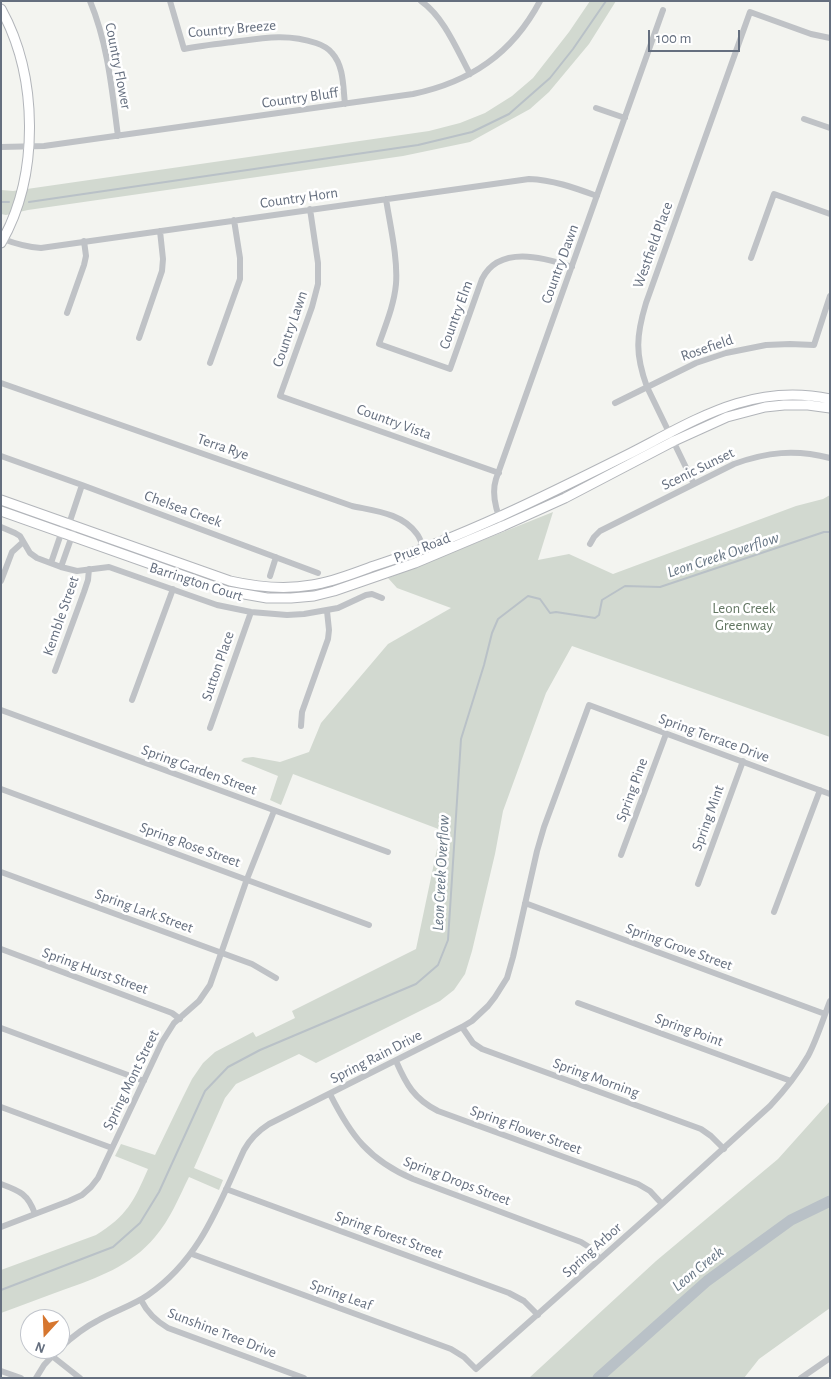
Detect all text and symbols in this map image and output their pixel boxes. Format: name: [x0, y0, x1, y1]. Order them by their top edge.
street label: Country Breeze: [187, 16, 277, 42]
scale bar: [651, 20, 744, 52]
street label: Country Flower: [101, 21, 135, 111]
text: 100 m: [656, 31, 691, 46]
street label: Country Bluff: [261, 84, 339, 112]
street label: Country Horn: [259, 184, 339, 212]
street label: Westfield Place: [629, 200, 677, 290]
street label: Country Dawn: [537, 222, 583, 306]
street label: Country Elm: [435, 278, 477, 352]
street label: Country Lawn: [269, 288, 311, 370]
street label: Rosefield: [678, 331, 736, 365]
street label: Country Vista: [354, 400, 434, 444]
street label: Terra Rye: [195, 430, 251, 464]
street label: Scenic Sunset: [659, 444, 737, 494]
street label: Chelsea Creek: [142, 487, 224, 531]
water label: Leon Creek Overflow: [665, 528, 781, 582]
street label: Prue Road: [391, 529, 453, 567]
street label: Barrington Court: [147, 558, 245, 606]
street label: Kemble Street: [39, 574, 83, 658]
park label: Leon Creek Greenway: [712, 599, 776, 634]
street label: Sutton Place: [198, 629, 238, 703]
street label: Spring Terrace Drive: [656, 710, 772, 766]
street label: Spring Garden Street: [139, 741, 259, 799]
street label: Spring Pine: [612, 756, 652, 824]
street label: Spring Mint: [688, 783, 728, 853]
water label: Leon Creek Overflow: [428, 814, 454, 932]
street label: Spring Rose Street: [137, 818, 243, 872]
street label: Spring Lark Street: [92, 885, 196, 937]
street label: Spring Grove Street: [623, 919, 735, 975]
street label: Spring Hurst Street: [40, 944, 150, 998]
street label: Spring Point: [652, 1009, 726, 1051]
street label: Spring Rain Drive: [327, 1026, 425, 1088]
street label: Spring Mont Street: [99, 1027, 163, 1133]
street label: Spring Morning: [550, 1054, 642, 1102]
street label: Spring Flower Street: [468, 1101, 584, 1159]
street label: Spring Drops Street: [401, 1152, 513, 1210]
street label: Spring Forest Street: [333, 1207, 445, 1263]
street label: Spring Arbor: [559, 1219, 625, 1281]
water label: Leon Creek: [668, 1242, 728, 1296]
street label: Spring Leaf: [307, 1275, 375, 1315]
street label: Sunshine Tree Drive: [165, 1304, 279, 1362]
north arrow: [20, 1309, 70, 1359]
text: N: [33, 1339, 47, 1355]

